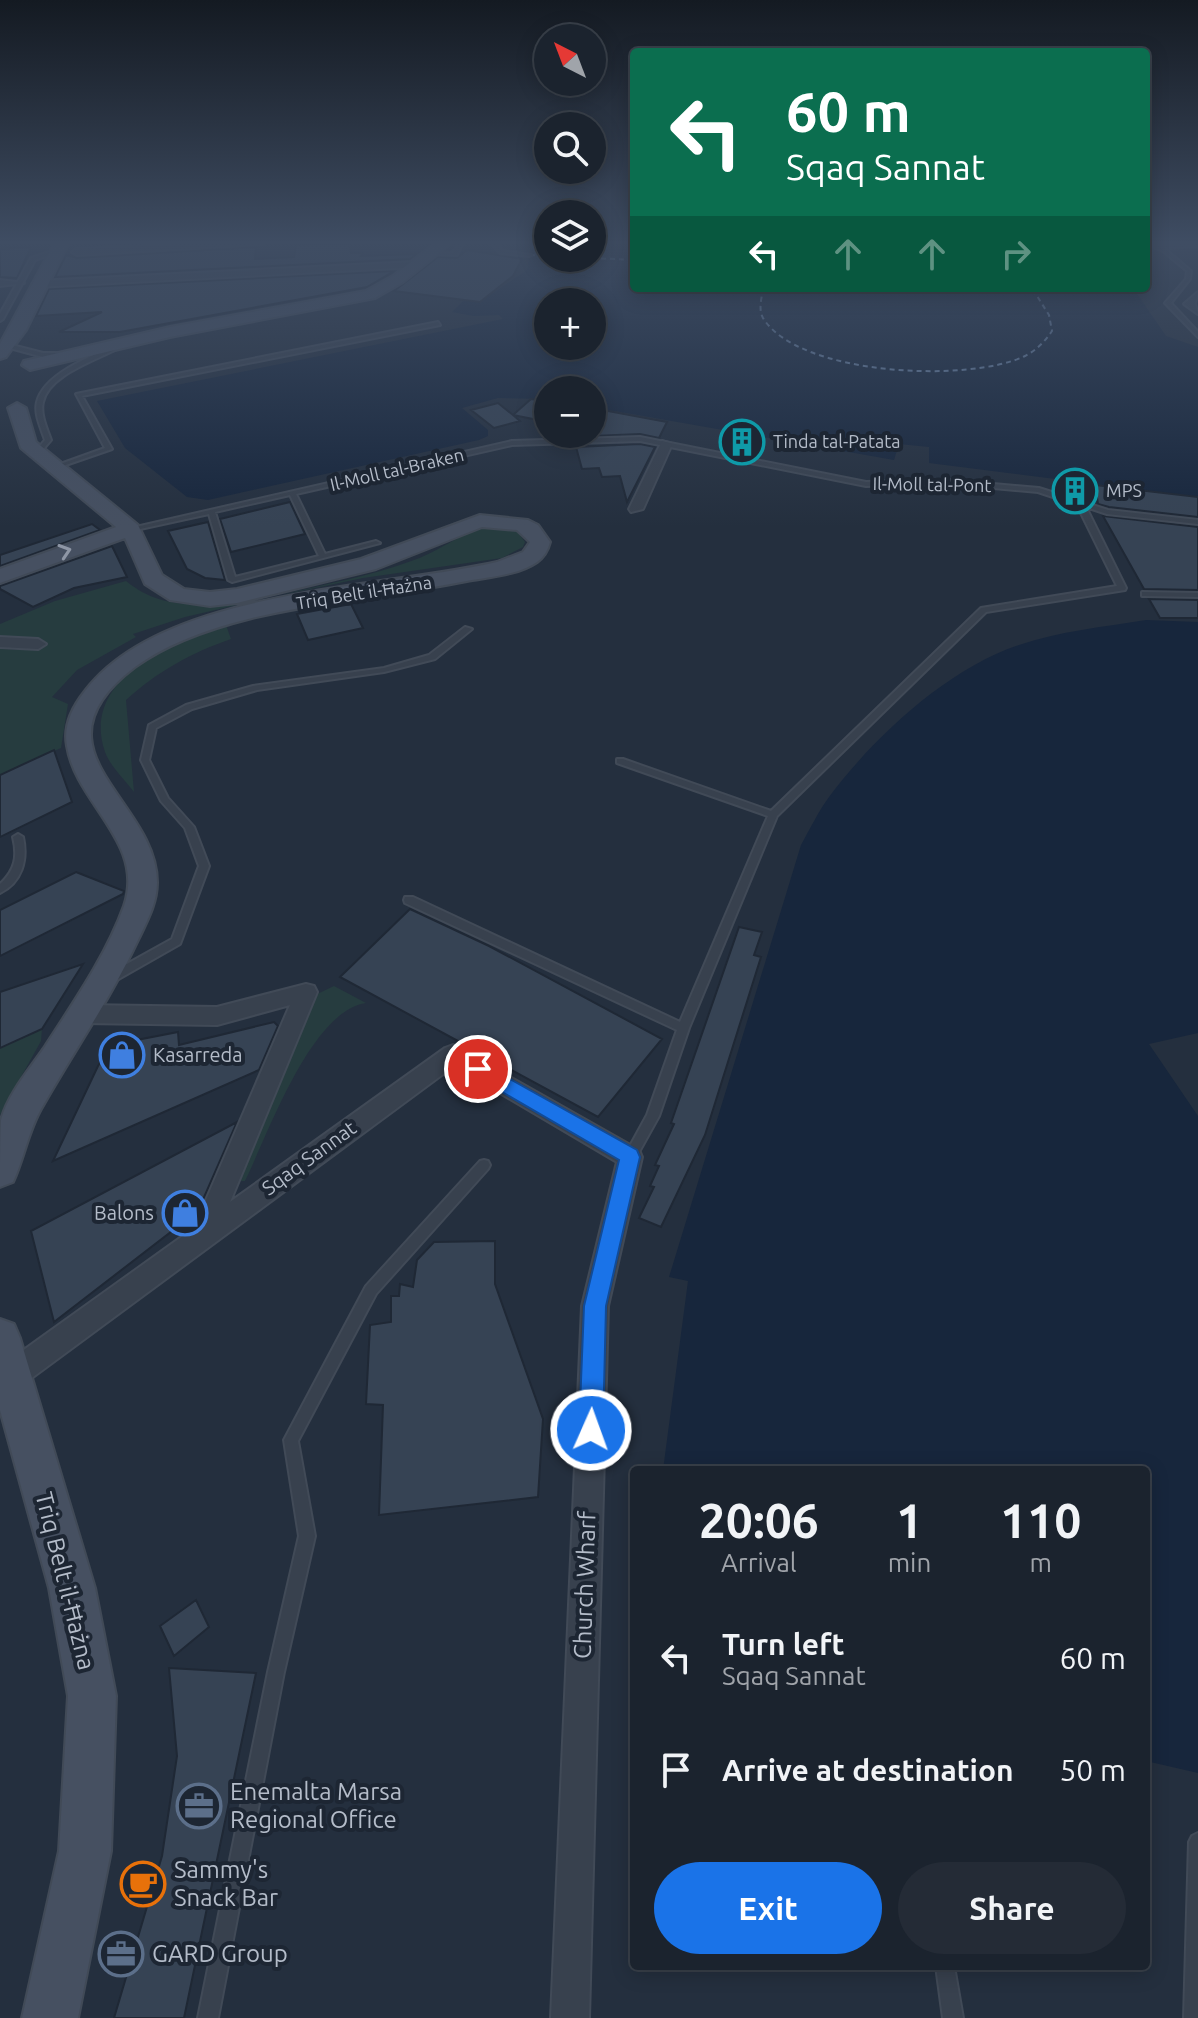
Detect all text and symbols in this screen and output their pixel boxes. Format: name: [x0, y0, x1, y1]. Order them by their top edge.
north arrow: [534, 24, 606, 96]
map controls: [534, 24, 606, 448]
icon: left: [654, 80, 758, 184]
text: 60 m: [786, 80, 911, 143]
button: search: [534, 112, 606, 184]
text: Sqaq Sannat: [786, 146, 985, 187]
button: layers: [534, 200, 606, 272]
icon: left: [742, 232, 786, 276]
icon: ahead: [826, 232, 870, 276]
icon: ahead: [910, 232, 954, 276]
icon: right: [994, 232, 1038, 276]
button: +: [534, 288, 606, 360]
button: −: [534, 376, 606, 448]
building icon: Tinda tal-Patata: [718, 418, 766, 466]
place label: Tinda tal-Patata: [773, 431, 901, 451]
street label: Il-Moll tal-Braken: [328, 444, 466, 494]
building icon: MPS: [1051, 467, 1099, 515]
street label: Il-Moll tal-Pont: [872, 473, 992, 495]
place label: MPS: [1106, 480, 1142, 500]
one-way arrow: [57, 544, 71, 560]
street label: Triq Belt il-Ħażna: [295, 571, 433, 613]
shop icon: Kasarreda: [98, 1031, 146, 1079]
pin: [444, 1035, 512, 1103]
place label: Kasarreda: [153, 1043, 243, 1066]
icon: arrive: [456, 1047, 500, 1091]
street label: Sqaq Sannat: [257, 1116, 360, 1199]
shop icon: Balons: [161, 1189, 209, 1237]
place label: Balons: [94, 1201, 154, 1224]
position arrow: [549, 1388, 633, 1472]
street label: Triq Belt il-Ħażna: [30, 1489, 101, 1673]
text: 20:06: [699, 1493, 819, 1547]
text: 1: [896, 1493, 923, 1547]
text: 110: [1000, 1493, 1081, 1547]
street label: Church Wharf: [568, 1510, 601, 1659]
text: Arrival: [721, 1548, 797, 1577]
text: min: [888, 1548, 931, 1577]
text: m: [1029, 1548, 1052, 1577]
text: Turn left: [722, 1627, 844, 1661]
icon: left: [654, 1636, 698, 1680]
text: 60 m: [1059, 1641, 1126, 1675]
text: Sqaq Sannat: [722, 1661, 866, 1690]
icon: arrive: [654, 1748, 698, 1792]
text: Arrive at destination: [722, 1753, 1014, 1787]
text: 50 m: [1059, 1753, 1126, 1787]
place label: Enemalta Marsa Regional Office: [230, 1778, 402, 1833]
office icon: Enemalta Marsa Regional Office: [175, 1782, 223, 1830]
place label: Sammy's Snack Bar: [174, 1856, 278, 1911]
cafe icon: Sammy's Snack Bar: [119, 1860, 167, 1908]
button: Exit: [654, 1862, 882, 1954]
button: Share: [898, 1862, 1126, 1954]
office icon: GARD Group: [97, 1930, 145, 1978]
place label: GARD Group: [152, 1940, 288, 1967]

